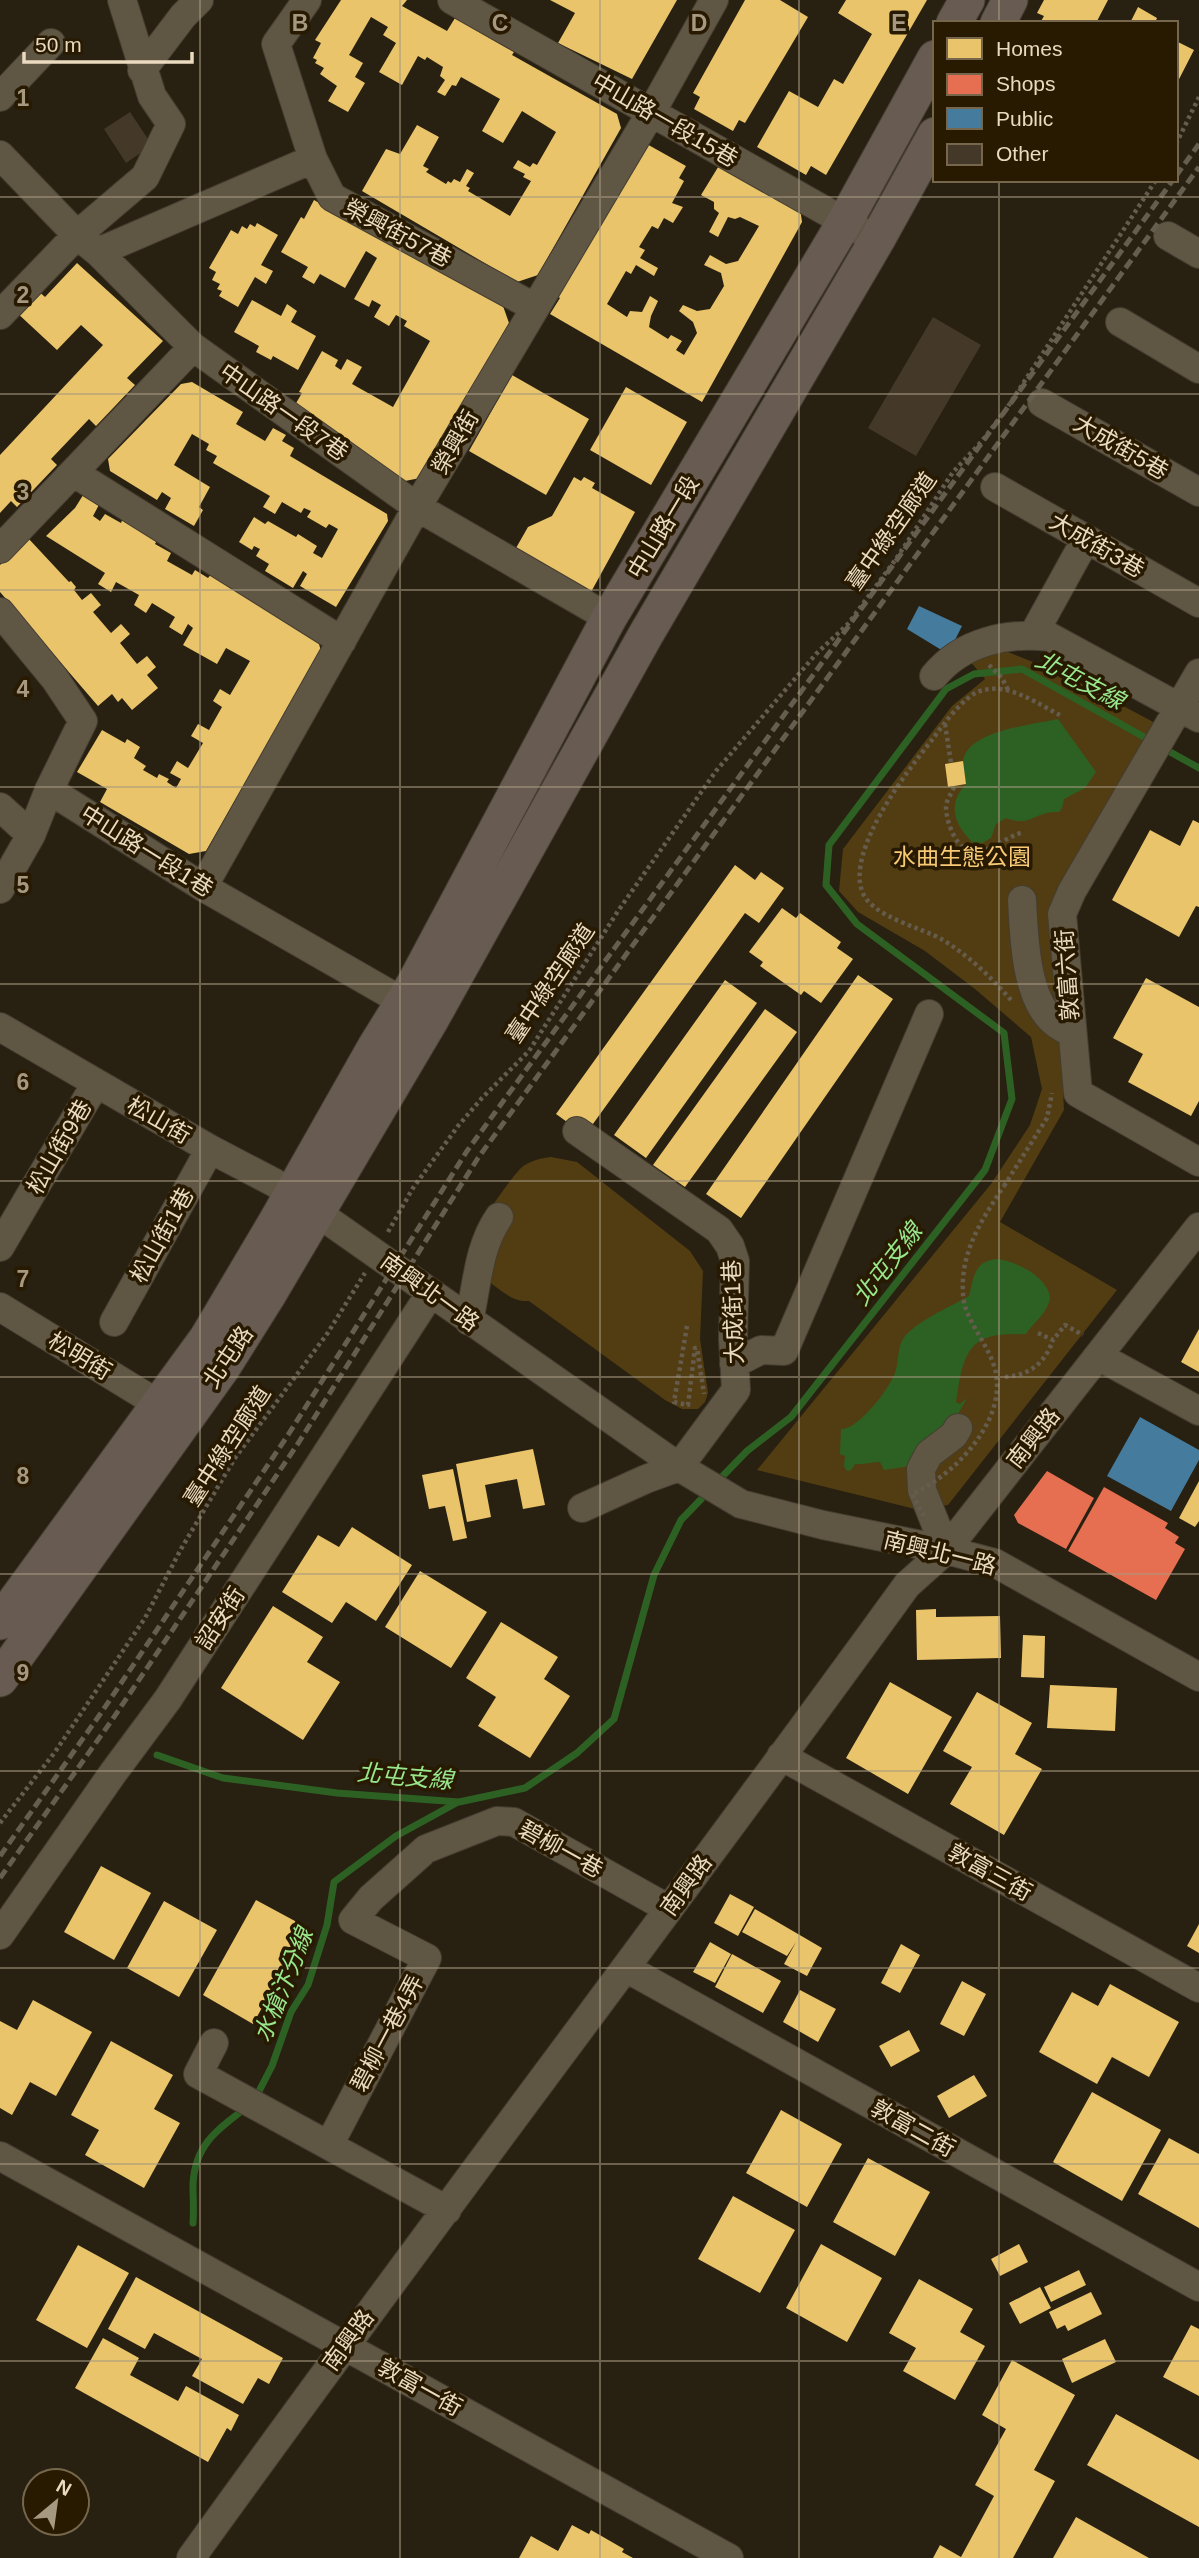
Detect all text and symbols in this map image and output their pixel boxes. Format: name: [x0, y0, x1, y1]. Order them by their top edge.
text: B: [292, 10, 308, 36]
text: C: [492, 10, 508, 36]
text: D: [691, 10, 707, 36]
text: E: [891, 10, 907, 36]
scale bar: [24, 21, 192, 65]
legend: [933, 21, 1178, 182]
text: 50 m: [35, 33, 82, 56]
text: Homes: [996, 37, 1063, 60]
street label: 中山路一段15巷: [588, 68, 742, 172]
text: Shops: [996, 72, 1056, 95]
text: 1: [17, 85, 30, 111]
text: Public: [996, 107, 1053, 130]
text: Other: [996, 142, 1049, 165]
street label: 榮興街57巷: [340, 194, 456, 272]
text: 2: [17, 282, 29, 308]
street label: 中山路一段7巷: [215, 358, 353, 466]
street label: 榮興街: [426, 406, 484, 478]
street label: 大成街5巷: [1069, 410, 1173, 484]
street label: 臺中綠空廊道: [841, 467, 941, 595]
street label: 中山路一段: [622, 471, 704, 583]
text: 3: [17, 479, 29, 505]
street label: 大成街3巷: [1045, 508, 1149, 582]
water label: 北屯支線: [1031, 646, 1131, 716]
text: 4: [17, 676, 30, 702]
street label: 中山路一段1巷: [76, 800, 218, 902]
park label: 水曲生態公園: [893, 844, 1031, 870]
text: 5: [17, 872, 30, 898]
street label: 臺中綠空廊道: [501, 919, 599, 1047]
street label: 敦富六街: [1051, 928, 1083, 1022]
text: 6: [17, 1069, 29, 1095]
street label: 松山街: [123, 1091, 195, 1149]
street label: 松山街9巷: [22, 1095, 96, 1199]
street label: 松山街1巷: [125, 1183, 199, 1287]
water label: 北屯支線: [847, 1216, 929, 1310]
street label: 南興北一路: [376, 1248, 484, 1336]
street label: 大成街1巷: [718, 1259, 748, 1365]
text: 7: [17, 1266, 29, 1292]
street label: 北屯路: [198, 1321, 258, 1393]
street label: 松明街: [44, 1327, 116, 1385]
street label: 臺中綠空廊道: [179, 1381, 275, 1511]
street label: 南興路: [1002, 1403, 1064, 1473]
text: 8: [17, 1463, 30, 1489]
street label: 南興北一路: [881, 1526, 999, 1580]
street label: 詔安街: [190, 1582, 250, 1654]
text: 9: [17, 1660, 29, 1686]
water label: 北屯支線: [356, 1758, 457, 1794]
street label: 碧柳一巷: [514, 1815, 608, 1883]
street label: 敦富三街: [943, 1838, 1037, 1906]
street label: 南興路: [655, 1849, 717, 1921]
water label: 水槍汴分線: [248, 1922, 319, 2046]
street label: 碧柳一巷4弄: [346, 1970, 428, 2096]
street label: 敦富二街: [866, 2094, 960, 2162]
street label: 南興路: [317, 2304, 379, 2376]
street label: 敦富一街: [373, 2353, 467, 2421]
north arrow: [21, 2467, 91, 2537]
text: N: [53, 2475, 75, 2500]

